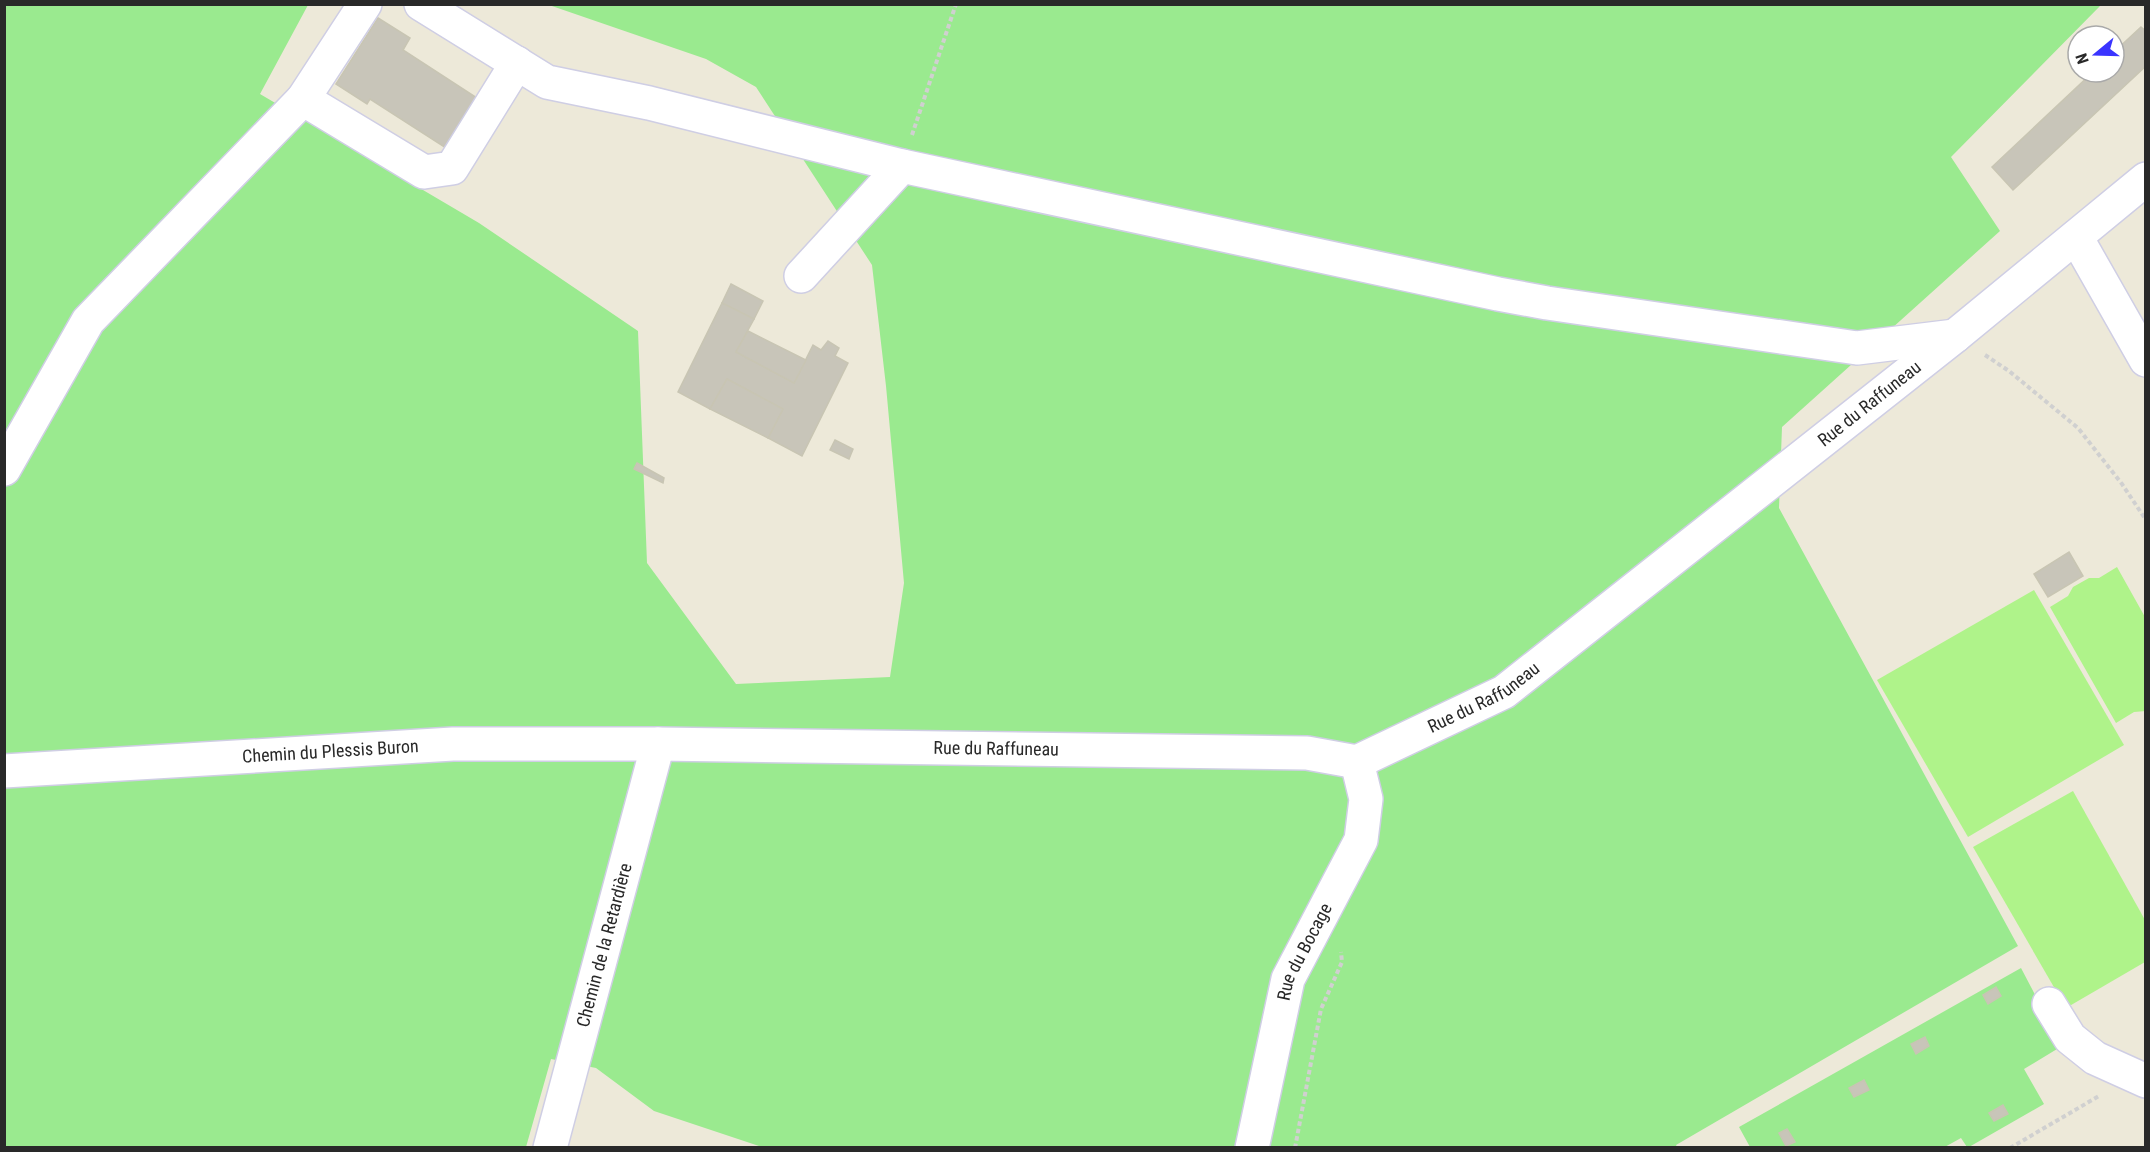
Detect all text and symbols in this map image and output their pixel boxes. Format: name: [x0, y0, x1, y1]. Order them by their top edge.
north arrow: [2066, 24, 2126, 84]
text: N: [2072, 51, 2093, 66]
street label: Rue du Raffuneau: [1813, 356, 1925, 450]
street label: Rue du Raffuneau: [1424, 657, 1543, 737]
street label: Chemin du Plessis Buron: [242, 735, 419, 767]
street label: Rue du Raffuneau: [933, 737, 1059, 760]
street label: Chemin de la Retardière: [572, 861, 636, 1029]
street label: Rue du Bocage: [1273, 899, 1336, 1002]

